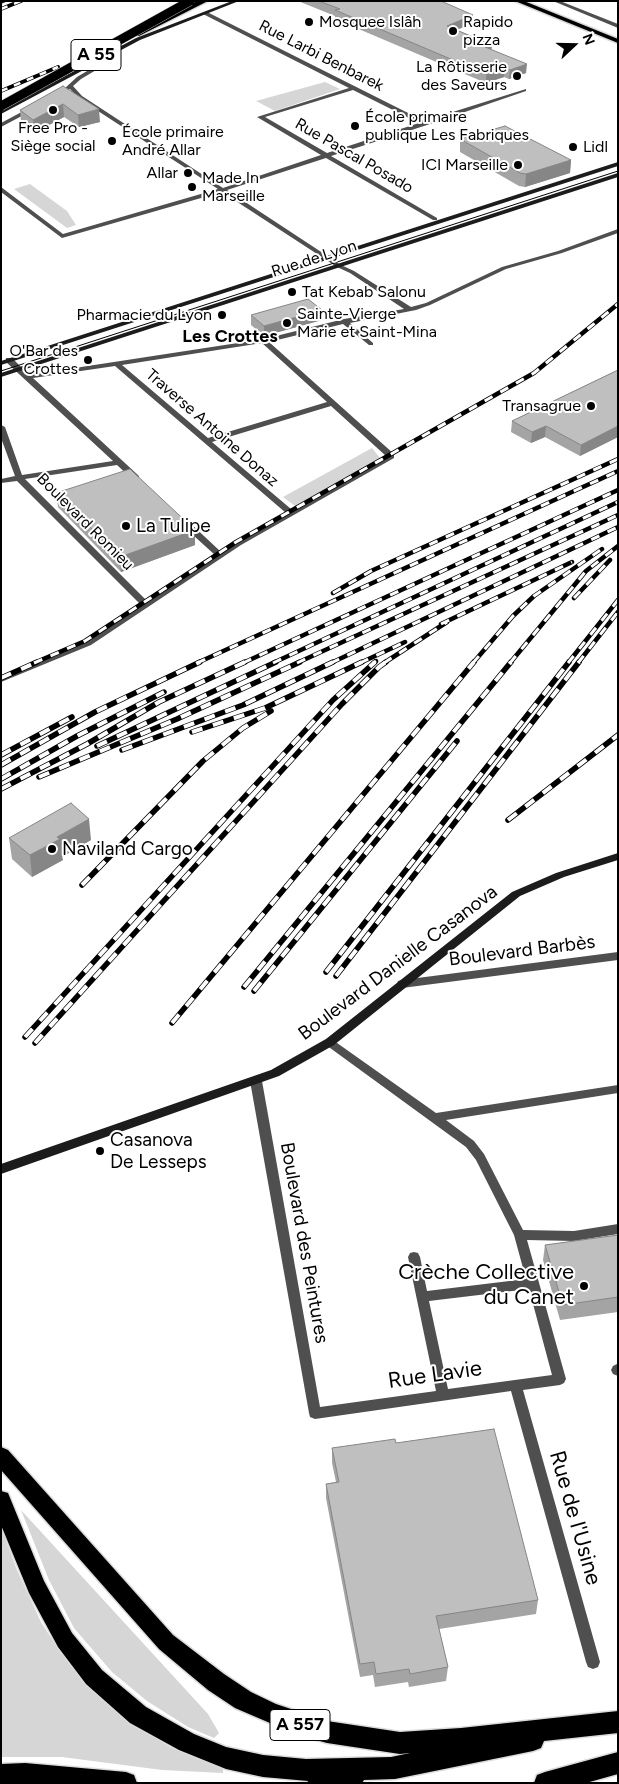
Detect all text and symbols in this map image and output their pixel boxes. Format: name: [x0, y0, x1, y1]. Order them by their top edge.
place label: Mosquee Islâh: [319, 12, 421, 32]
place label: Rapido pizza: [463, 12, 513, 50]
street label: Rue Larbi Benbarek: [255, 16, 387, 96]
marker: Mosquee Islâh: [303, 16, 315, 28]
north arrow: [549, 20, 599, 70]
marker: Rapido pizza: [447, 25, 459, 37]
text: N: [579, 31, 598, 48]
road number: A 55: [71, 40, 121, 70]
place label: La Rôtisserie des Saveurs: [416, 57, 507, 95]
marker: La Rôtisserie des Saveurs: [511, 70, 523, 82]
marker: Free Pro - Siège social: [47, 104, 59, 116]
place label: École primaire publique Les Fabriques: [365, 107, 529, 145]
street label: Rue Pascal Posado: [291, 114, 417, 198]
place label: Free Pro - Siège social: [10, 118, 96, 156]
marker: École primaire publique Les Fabriques: [349, 120, 361, 132]
place label: École primaire André Allar: [122, 122, 224, 160]
marker: École primaire André Allar: [106, 135, 118, 147]
place label: Lidl: [583, 137, 608, 157]
marker: Lidl: [567, 141, 579, 153]
place label: ICI Marseille: [421, 155, 508, 175]
marker: ICI Marseille: [512, 159, 524, 171]
place label: Allar: [147, 163, 178, 183]
marker: Allar: [182, 167, 194, 179]
place label: Made In Marseille: [202, 168, 265, 206]
marker: Made In Marseille: [186, 181, 198, 193]
street label: Rue de Lyon: [269, 236, 359, 282]
place label: Tat Kebab Salonu: [302, 282, 426, 302]
marker: Tat Kebab Salonu: [286, 286, 298, 298]
place label: Sainte-Vierge Marie et Saint-Mina: [297, 304, 437, 342]
place label: Pharmacie du Lyon: [76, 305, 212, 325]
marker: Pharmacie du Lyon: [216, 309, 228, 321]
marker: Sainte-Vierge Marie et Saint-Mina: [281, 317, 293, 329]
district label: Les Crottes: [182, 326, 278, 348]
place label: O'Bar des Crottes: [10, 341, 78, 379]
marker: O'Bar des Crottes: [82, 354, 94, 366]
street label: Traverse Antoine Donaz: [142, 365, 282, 491]
place label: Transagrue: [502, 396, 581, 416]
marker: Transagrue: [585, 400, 597, 412]
street label: Boulevard Romieu: [32, 469, 138, 575]
place label: La Tulipe: [136, 515, 211, 537]
marker: La Tulipe: [120, 520, 132, 532]
place label: Naviland Cargo: [62, 838, 193, 860]
marker: Naviland Cargo: [46, 843, 58, 855]
street label: Boulevard Danielle Casanova: [294, 881, 502, 1045]
street label: Boulevard Barbès: [448, 931, 596, 971]
place label: Casanova De Lesseps: [110, 1129, 207, 1173]
street label: Boulevard des Peintures: [275, 1141, 333, 1345]
marker: Casanova De Lesseps: [94, 1145, 106, 1157]
place label: Crèche Collective du Canet: [398, 1260, 574, 1312]
marker: Crèche Collective du Canet: [578, 1280, 590, 1292]
street label: Rue Lavie: [386, 1355, 484, 1395]
street label: Rue de l'Usine: [543, 1448, 607, 1588]
road number: A 557: [270, 1710, 330, 1740]

